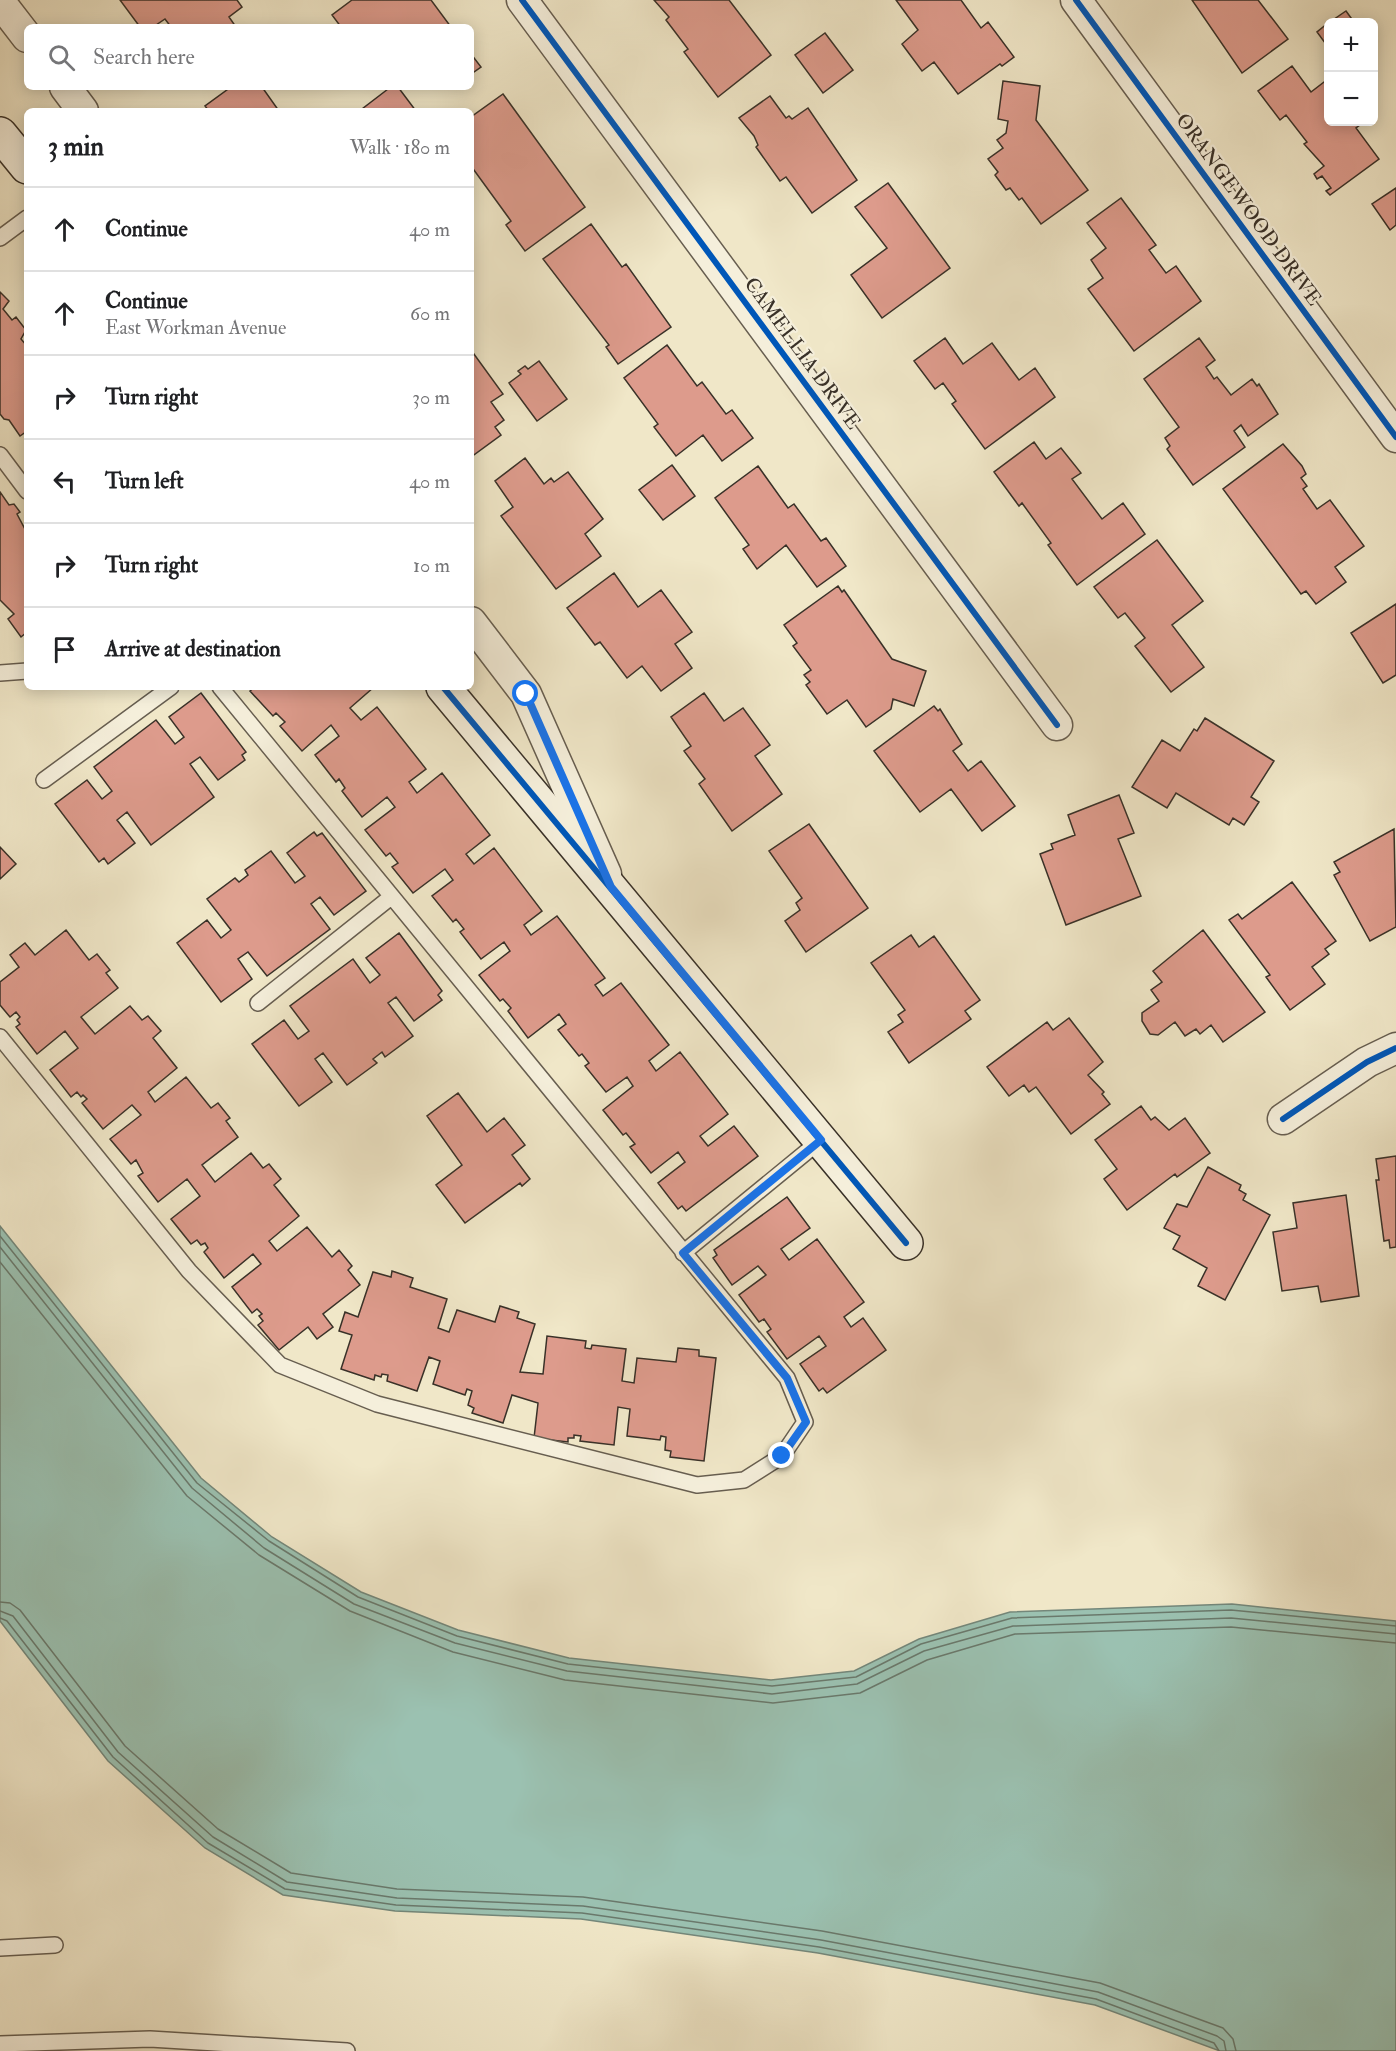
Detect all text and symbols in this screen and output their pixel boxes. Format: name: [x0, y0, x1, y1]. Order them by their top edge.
map controls: [1324, 18, 1378, 126]
button: +: [1324, 18, 1378, 72]
search box: [24, 24, 474, 90]
icon: search: [45, 41, 78, 74]
text: Search here: [93, 43, 195, 71]
button: −: [1324, 72, 1378, 126]
street label: ORANGEWOOD DRIVE: [1170, 108, 1327, 310]
text: 3 min: [48, 131, 104, 163]
text: Walk · 180 m: [350, 135, 450, 160]
icon: ahead: [48, 213, 81, 246]
text: Continue: [105, 215, 188, 243]
text: 40 m: [409, 217, 450, 242]
street label: CAMELLIA DRIVE: [739, 272, 866, 434]
text: Continue: [105, 287, 188, 315]
icon: ahead: [48, 297, 81, 330]
text: 60 m: [410, 301, 450, 326]
text: East Workman Avenue: [105, 315, 286, 340]
icon: right: [48, 381, 81, 414]
text: Turn right: [105, 383, 198, 411]
text: 30 m: [412, 385, 450, 410]
icon: left: [48, 465, 81, 498]
text: Turn left: [105, 467, 184, 495]
text: 40 m: [409, 469, 450, 494]
icon: right: [48, 549, 81, 582]
text: Turn right: [105, 551, 198, 579]
text: 10 m: [413, 553, 450, 578]
icon: arrive: [48, 633, 81, 666]
text: Arrive at destination: [105, 635, 281, 663]
route start: [512, 680, 538, 706]
route end: [768, 1442, 794, 1468]

